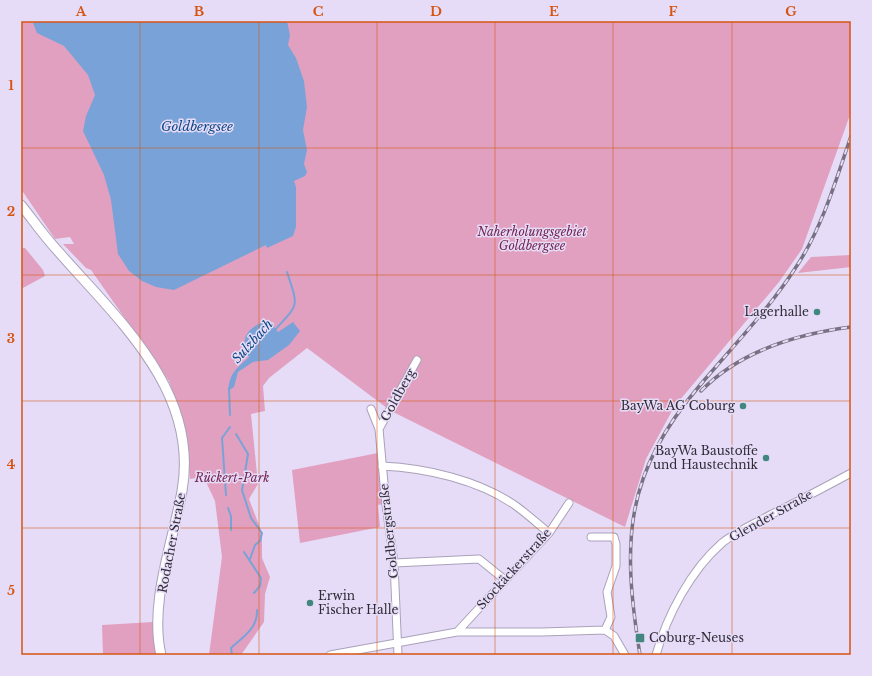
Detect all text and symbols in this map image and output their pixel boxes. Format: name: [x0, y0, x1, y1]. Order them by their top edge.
text: A: [75, 3, 87, 20]
text: B: [194, 3, 204, 20]
text: C: [313, 3, 324, 20]
text: D: [430, 3, 442, 20]
text: E: [549, 3, 559, 20]
text: F: [669, 3, 678, 20]
text: G: [785, 3, 797, 20]
text: 1: [8, 77, 14, 94]
water label: Goldbergsee: [161, 118, 233, 135]
text: 2: [7, 203, 15, 220]
park label: Naherholungsgebiet Goldbergsee: [476, 224, 587, 253]
place label: Lagerhalle: [744, 304, 809, 319]
marker: Lagerhalle: [812, 307, 822, 317]
water label: Sulzbach: [228, 316, 277, 367]
text: 3: [7, 330, 15, 347]
street label: Goldberg: [377, 365, 419, 424]
place label: BayWa AG Coburg: [621, 398, 736, 413]
marker: BayWa AG Coburg: [738, 401, 748, 411]
place label: BayWa Baustoffe und Haustechnik: [653, 443, 759, 472]
marker: BayWa Baustoffe und Haustechnik: [761, 453, 771, 463]
text: 4: [7, 456, 16, 473]
park label: Rückert-Park: [194, 470, 269, 485]
street label: Goldbergstraße: [376, 483, 401, 579]
street label: Glender Straße: [726, 486, 815, 545]
street label: Rodacher Straße: [154, 491, 189, 594]
street label: Stockäckerstraße: [473, 525, 554, 612]
text: 5: [7, 582, 15, 599]
place label: Erwin Fischer Halle: [318, 588, 399, 617]
marker: Erwin Fischer Halle: [305, 598, 315, 608]
place label: Coburg-Neuses: [649, 630, 744, 645]
marker: Coburg-Neuses: [634, 632, 646, 644]

